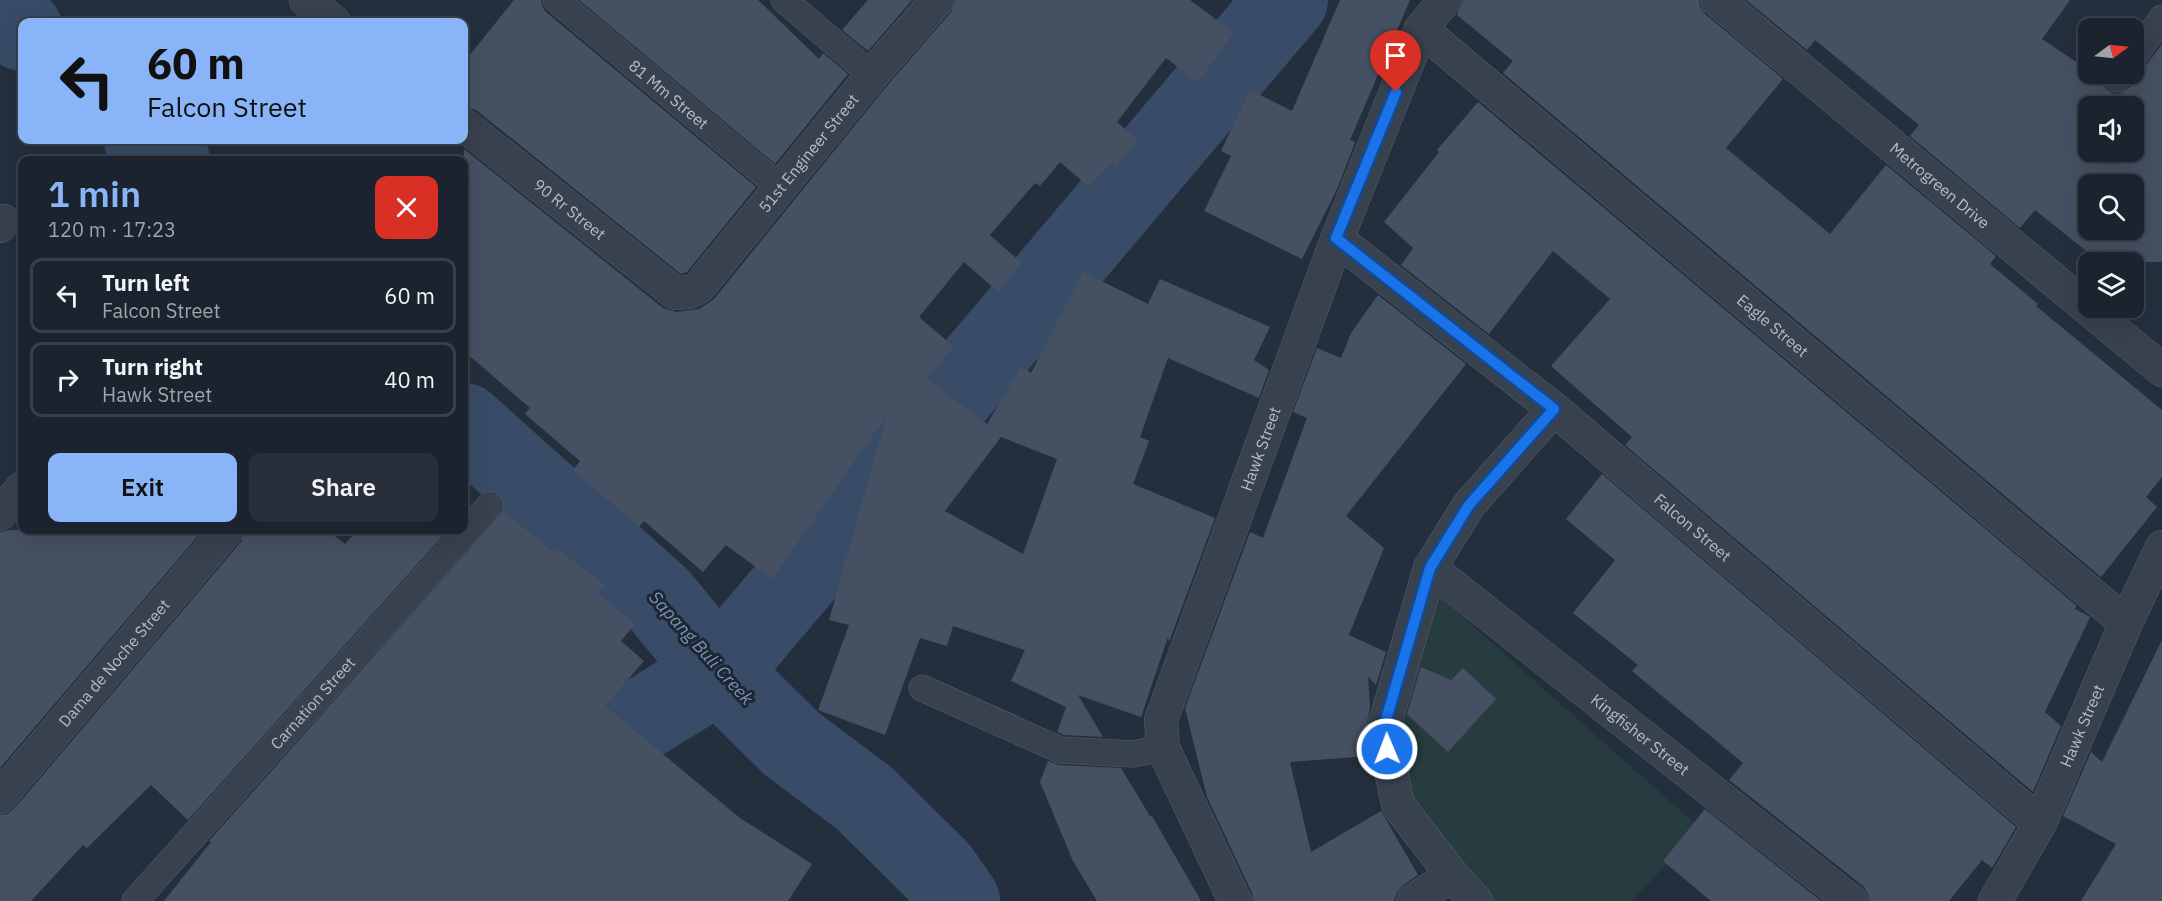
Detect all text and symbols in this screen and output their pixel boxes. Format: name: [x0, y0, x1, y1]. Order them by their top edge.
north arrow: [2078, 18, 2144, 84]
map controls: [2078, 18, 2144, 318]
pin: [1370, 30, 1421, 92]
text: 60 m: [147, 36, 245, 91]
icon: arrive: [1379, 39, 1412, 72]
icon: left: [48, 42, 126, 120]
street label: 81 Mm Street: [625, 55, 713, 133]
text: Falcon Street: [147, 89, 307, 124]
street label: 51st Engineer Street: [754, 90, 863, 216]
button: sound: [2078, 96, 2144, 162]
street label: Metrogreen Drive: [1886, 138, 1994, 233]
text: 1 min: [48, 170, 141, 217]
street label: 90 Rr Street: [529, 174, 610, 244]
button: search: [2078, 174, 2144, 240]
button: close: [375, 176, 438, 239]
text: 120 m · 17:23: [48, 216, 176, 243]
button: layers: [2078, 252, 2144, 318]
text: Turn left: [102, 268, 190, 297]
icon: left: [51, 279, 84, 312]
text: 60 m: [384, 281, 435, 310]
street label: Eagle Street: [1733, 290, 1813, 361]
text: Falcon Street: [102, 297, 221, 324]
text: Turn right: [102, 352, 203, 381]
icon: right: [51, 363, 84, 396]
text: 40 m: [384, 365, 435, 394]
text: Hawk Street: [102, 381, 212, 408]
street label: Hawk Street: [1236, 404, 1285, 494]
button: Exit: [48, 453, 237, 522]
button: Share: [249, 453, 438, 522]
street label: Falcon Street: [1650, 489, 1735, 566]
water label: Sapang Buli Creek: [644, 586, 759, 710]
street label: Dama de Noche Street: [54, 595, 174, 731]
street label: Carnation Street: [266, 653, 359, 753]
street label: Hawk Street: [2055, 681, 2108, 770]
street label: Kingfisher Street: [1587, 689, 1693, 779]
position arrow: [1355, 717, 1419, 781]

